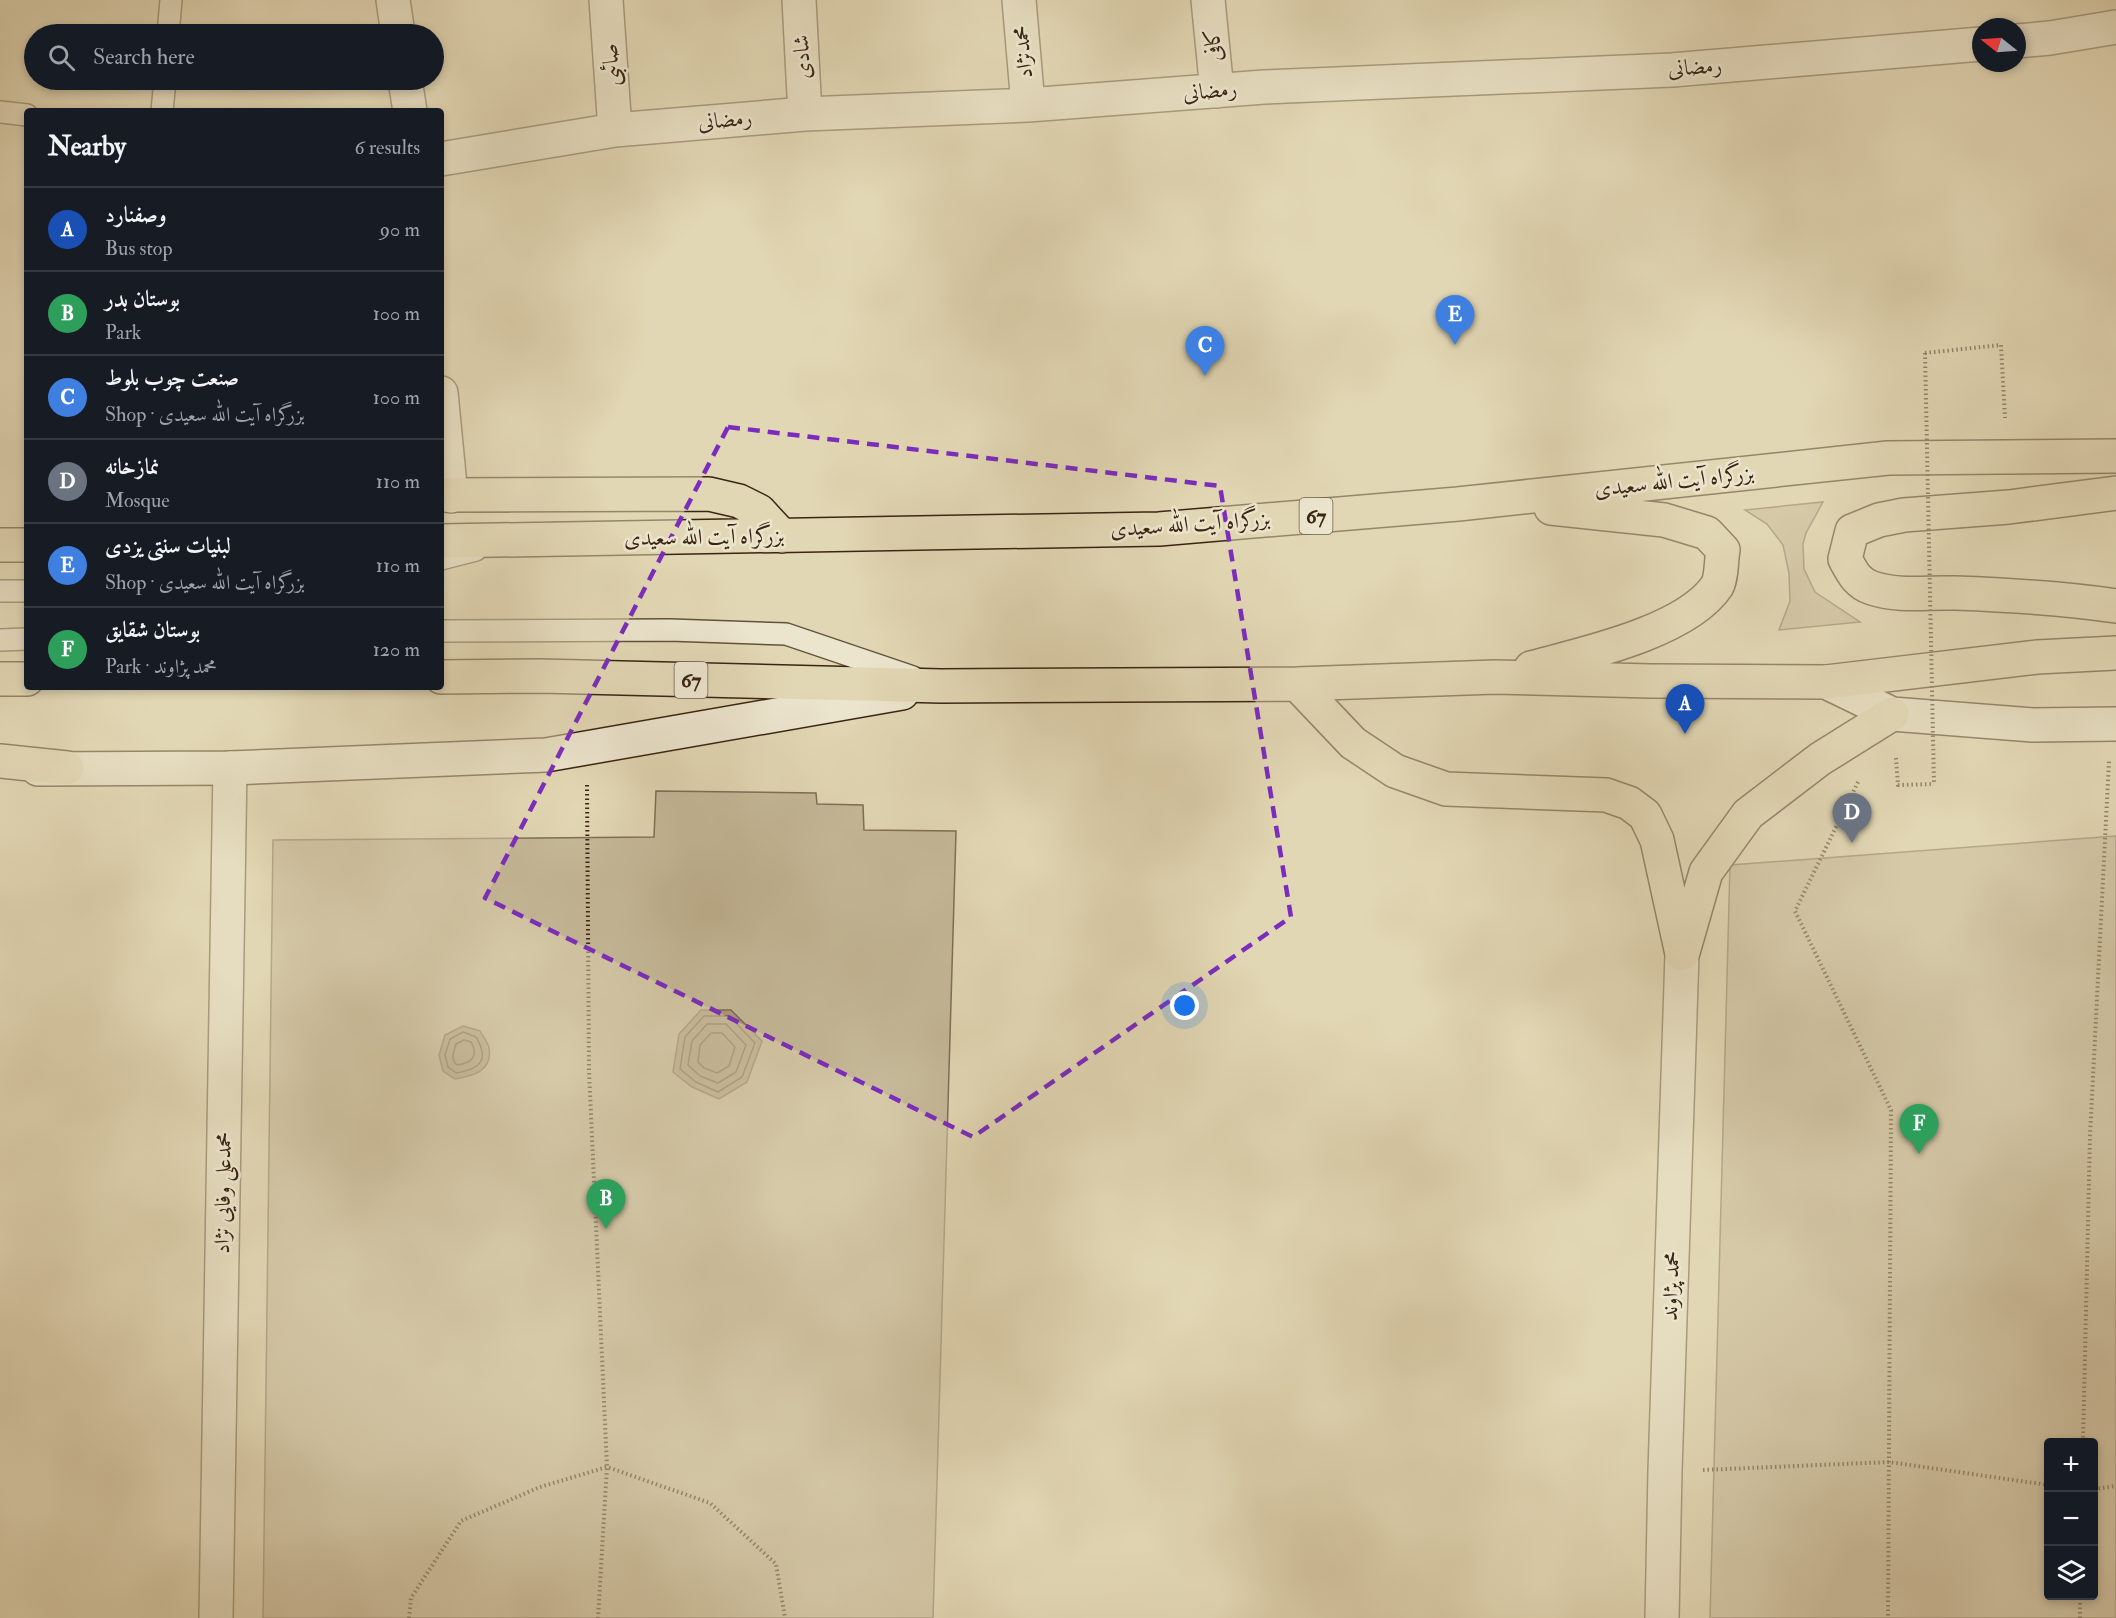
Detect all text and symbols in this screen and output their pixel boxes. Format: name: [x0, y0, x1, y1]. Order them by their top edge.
north arrow: [1972, 18, 2026, 72]
search box: [24, 24, 444, 90]
street label: محمدنژاد: [1007, 24, 1039, 80]
street label: کافی: [1198, 27, 1228, 63]
street label: شادی: [787, 34, 817, 80]
icon: search: [45, 41, 78, 74]
text: Search here: [93, 43, 195, 71]
street label: صائبی: [596, 43, 628, 87]
street label: رمضانی: [1667, 51, 1723, 83]
street label: رمضانی: [1182, 75, 1238, 107]
street label: رمضانی: [697, 104, 753, 136]
text: Nearby: [48, 131, 126, 163]
text: 6 results: [354, 135, 420, 160]
text: وصفنارد: [105, 201, 167, 229]
text: A: [61, 217, 74, 242]
text: 90 m: [380, 217, 420, 242]
text: Bus stop: [105, 236, 173, 261]
text: بوستان بدر: [105, 285, 180, 313]
pin: E: [1436, 296, 1474, 345]
text: B: [61, 301, 74, 326]
text: 100 m: [373, 301, 420, 326]
text: Park: [105, 320, 141, 345]
pin: C: [1186, 326, 1224, 376]
text: صنعت چوب بلوط: [105, 364, 239, 392]
text: C: [60, 385, 75, 410]
text: 100 m: [373, 385, 420, 410]
text: Shop · بزرگراه آیت الله سعیدی: [105, 402, 305, 427]
text: نمازخانه: [105, 453, 159, 481]
street label: بزرگراه آیت الله سعیدی: [1592, 455, 1755, 503]
text: D: [59, 469, 76, 494]
text: 110 m: [376, 469, 420, 494]
text: Mosque: [105, 488, 170, 513]
road number: 67: [1300, 498, 1332, 534]
street label: بزرگراه آیت الله سعیدی: [1109, 500, 1271, 544]
street label: بزرگراه آیت الله سعیدی: [623, 518, 785, 552]
text: لبنیات سنتی یزدی: [105, 532, 231, 560]
text: E: [60, 553, 75, 578]
text: 110 m: [376, 553, 420, 578]
text: Shop · بزرگراه آیت الله سعیدی: [105, 570, 305, 595]
text: بوستان شقایق: [105, 616, 200, 644]
text: F: [61, 637, 74, 662]
text: 120 m: [373, 637, 420, 662]
text: Park · محمد پژاوند: [105, 654, 217, 679]
road number: 67: [674, 662, 708, 698]
pin: A: [1666, 684, 1704, 734]
pin: D: [1832, 794, 1872, 843]
your location: [1170, 991, 1199, 1020]
pin: F: [1900, 1104, 1938, 1154]
street label: محمدعلی وفایی نژاد: [208, 1132, 240, 1254]
pin: B: [586, 1180, 626, 1229]
street label: محمد پژاوند: [1656, 1251, 1686, 1321]
map controls: [2044, 1438, 2098, 1600]
button: +: [2044, 1438, 2098, 1492]
button: −: [2044, 1492, 2098, 1546]
button: layers: [2044, 1546, 2098, 1600]

